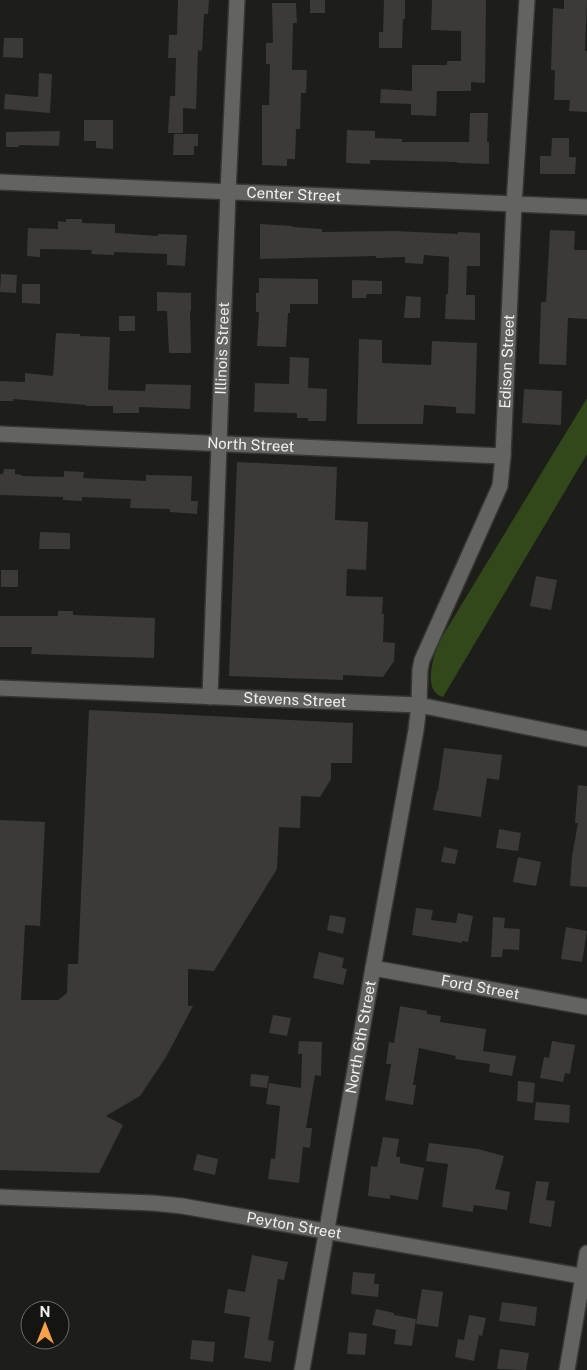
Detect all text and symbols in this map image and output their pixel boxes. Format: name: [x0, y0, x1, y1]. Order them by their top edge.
street label: Center Street: [246, 184, 342, 205]
street label: Illinois Street: [212, 301, 232, 395]
street label: Edison Street: [496, 314, 517, 409]
street label: North Street: [207, 434, 295, 455]
street label: Stevens Street: [243, 689, 347, 710]
street label: Ford Street: [440, 972, 521, 1003]
street label: North 6th Street: [342, 979, 379, 1095]
street label: Peyton Street: [245, 1208, 343, 1242]
north arrow: [20, 1300, 70, 1350]
text: N: [40, 1304, 50, 1320]

